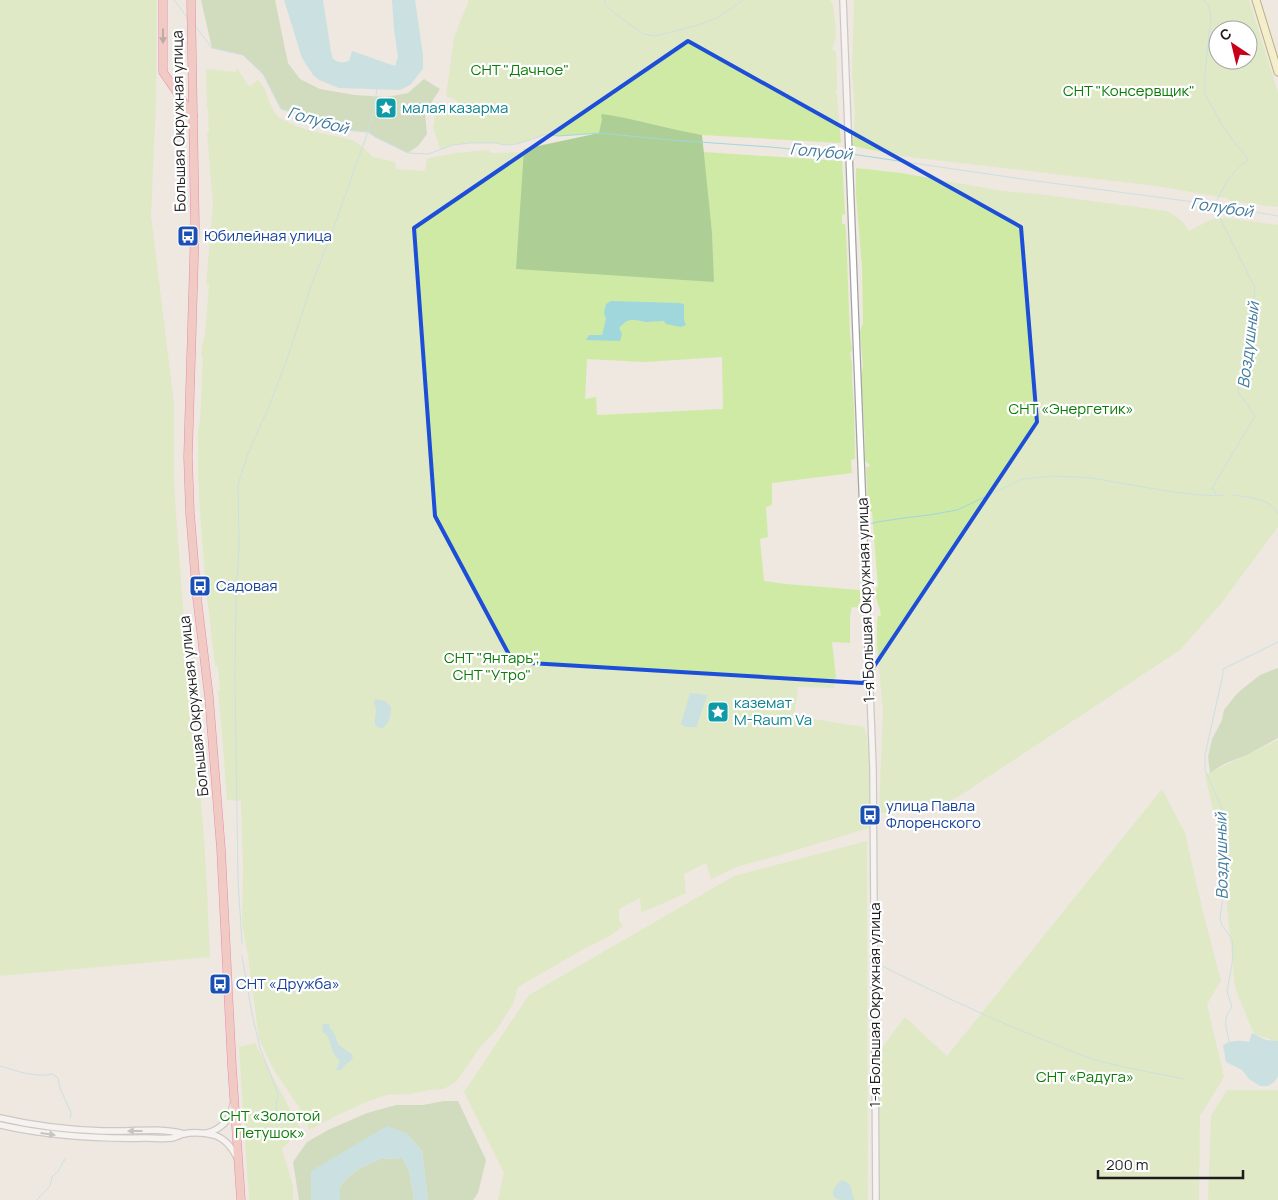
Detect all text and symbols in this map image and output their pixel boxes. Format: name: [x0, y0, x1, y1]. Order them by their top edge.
north arrow: [1208, 20, 1258, 70]
text: С: [1216, 23, 1235, 45]
one-way arrow: [159, 28, 167, 44]
street label: Большая Окружная улица: [166, 30, 191, 212]
park label: СНТ "Дачное": [471, 59, 569, 80]
park label: СНТ "Консервщик": [1063, 80, 1195, 101]
place icon: малая казарма: [374, 96, 398, 120]
place label: малая казарма: [402, 97, 508, 118]
water label: Голубой: [285, 101, 353, 140]
water label: Голубой: [789, 137, 855, 165]
water label: Голубой: [1190, 192, 1256, 222]
bus stop icon: Юбилейная улица: [176, 224, 200, 248]
place label: Юбилейная улица: [204, 225, 332, 246]
water label: Воздушный: [1232, 299, 1264, 389]
park label: СНТ «Энергетик»: [1009, 398, 1133, 419]
street label: 1-я Большая Окружная улица: [851, 497, 880, 703]
bus stop icon: Садовая: [188, 574, 212, 598]
place label: Садовая: [216, 575, 278, 596]
street label: Большая Окружная улица: [174, 615, 213, 797]
park label: СНТ "Янтарь", СНТ "Утро": [444, 647, 540, 685]
place label: каземат M-Raum Va: [734, 692, 812, 730]
place icon: каземат M-Raum Va: [706, 700, 730, 724]
place label: улица Павла Флоренского: [886, 795, 981, 833]
bus stop icon: улица Павла Флоренского: [858, 803, 882, 827]
water label: Воздушный: [1209, 811, 1233, 900]
street label: 1-я Большая Окружная улица: [864, 903, 885, 1107]
bus stop icon: СНТ «Дружба»: [208, 972, 232, 996]
place label: СНТ «Дружба»: [236, 973, 340, 994]
park label: СНТ «Радуга»: [1036, 1066, 1134, 1087]
park label: СНТ «Золотой Петушок»: [220, 1105, 320, 1143]
one-way arrow: [127, 1127, 143, 1135]
one-way arrow: [40, 1130, 56, 1138]
scale bar: [1098, 1148, 1243, 1180]
text: 200 m: [1106, 1154, 1149, 1175]

